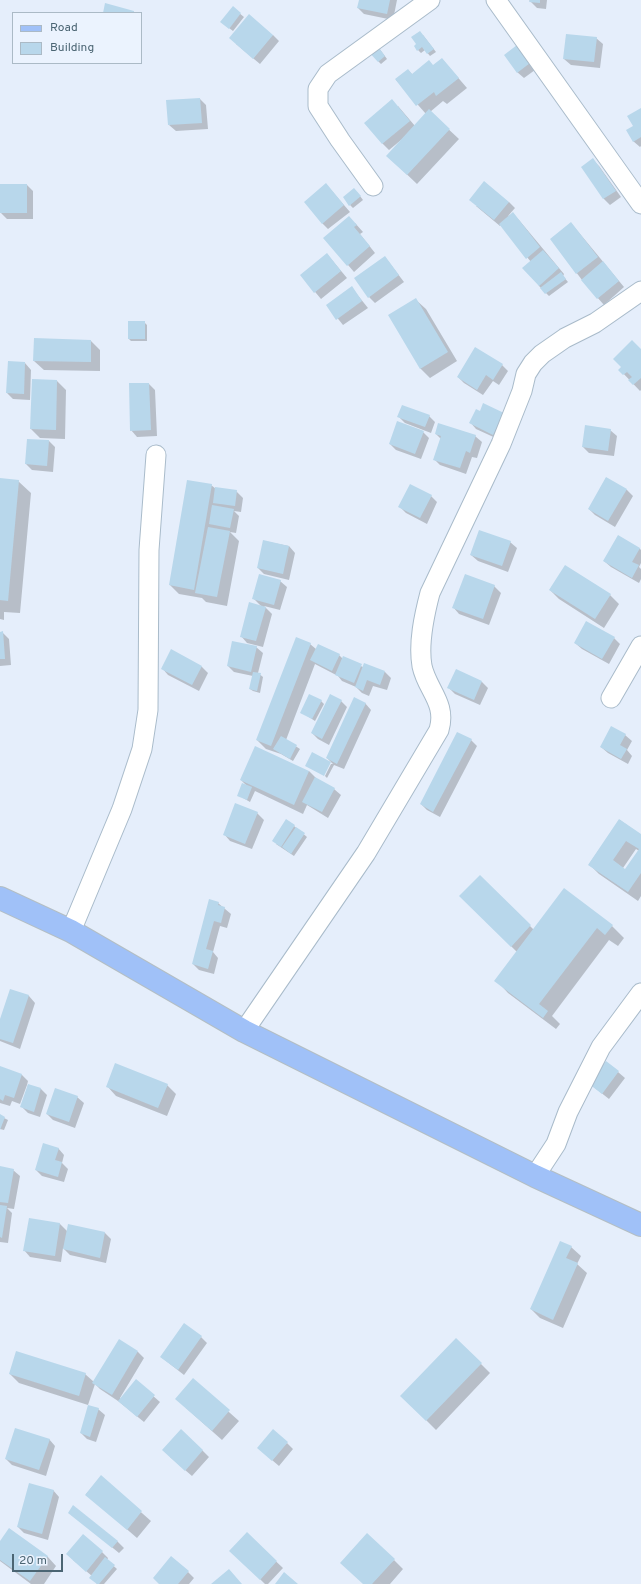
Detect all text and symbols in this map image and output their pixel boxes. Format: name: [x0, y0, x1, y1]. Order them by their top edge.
legend: [12, 12, 142, 64]
text: Road: [50, 20, 78, 36]
text: Building: [50, 40, 94, 56]
scale bar: [14, 1546, 65, 1572]
text: 20 m: [19, 1553, 47, 1569]

